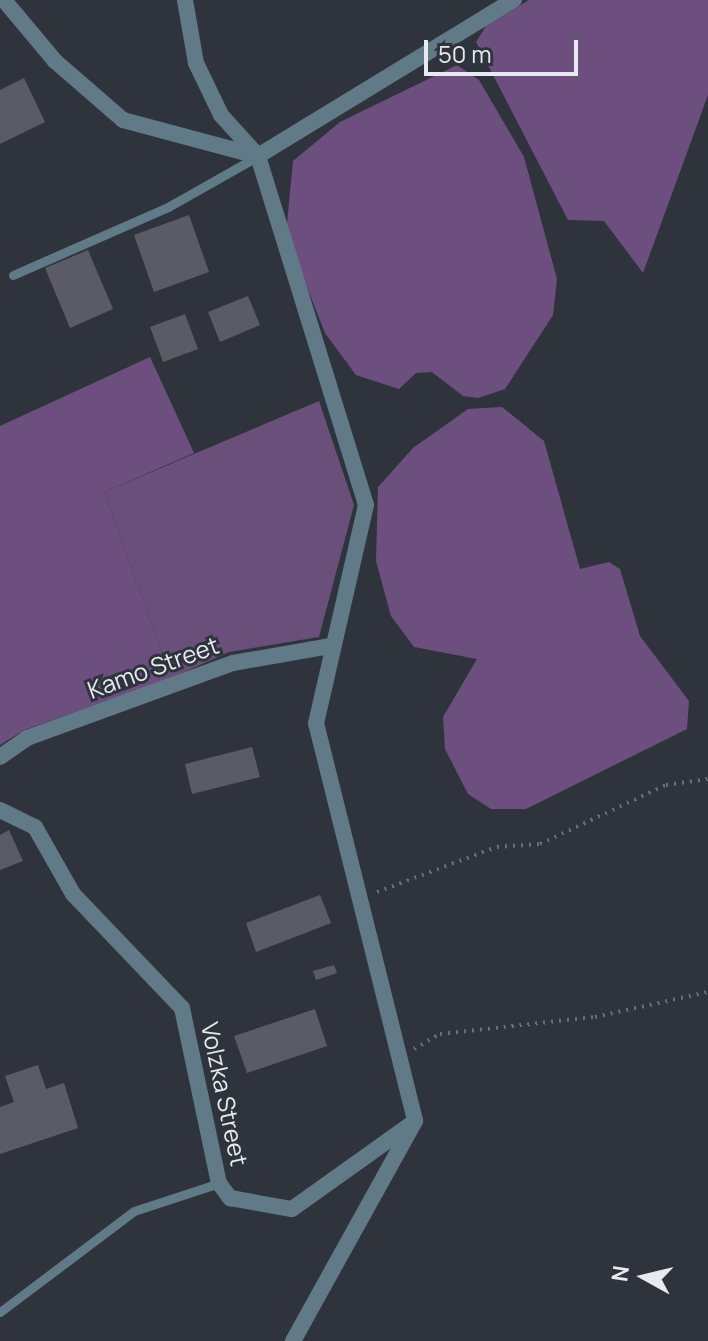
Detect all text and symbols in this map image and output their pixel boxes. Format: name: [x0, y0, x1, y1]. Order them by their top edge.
scale bar: [428, 24, 582, 74]
text: 50 m: [438, 37, 492, 70]
street label: Kamo Street: [84, 630, 222, 704]
street label: Volzka Street: [196, 1020, 254, 1168]
north arrow: [604, 1237, 684, 1317]
text: N: [604, 1264, 636, 1284]

